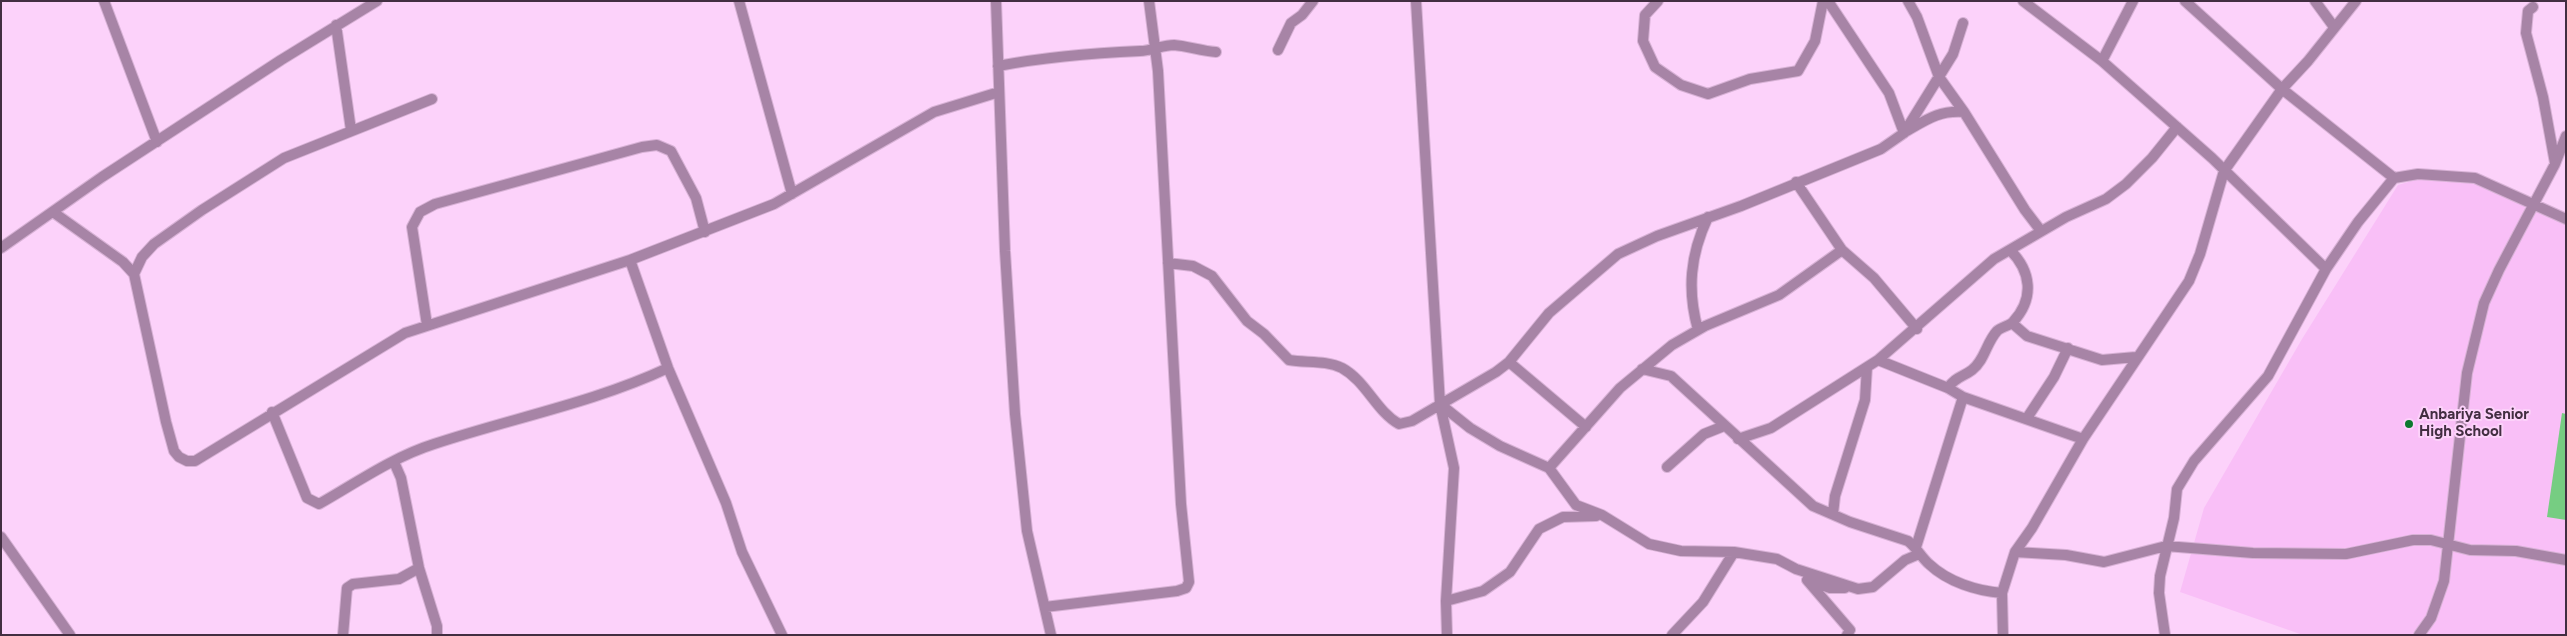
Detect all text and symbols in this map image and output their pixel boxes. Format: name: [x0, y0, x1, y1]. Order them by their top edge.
place label: Anbariya Senior High School: [2419, 406, 2529, 441]
marker: Anbariya Senior High School: [2403, 418, 2415, 430]

